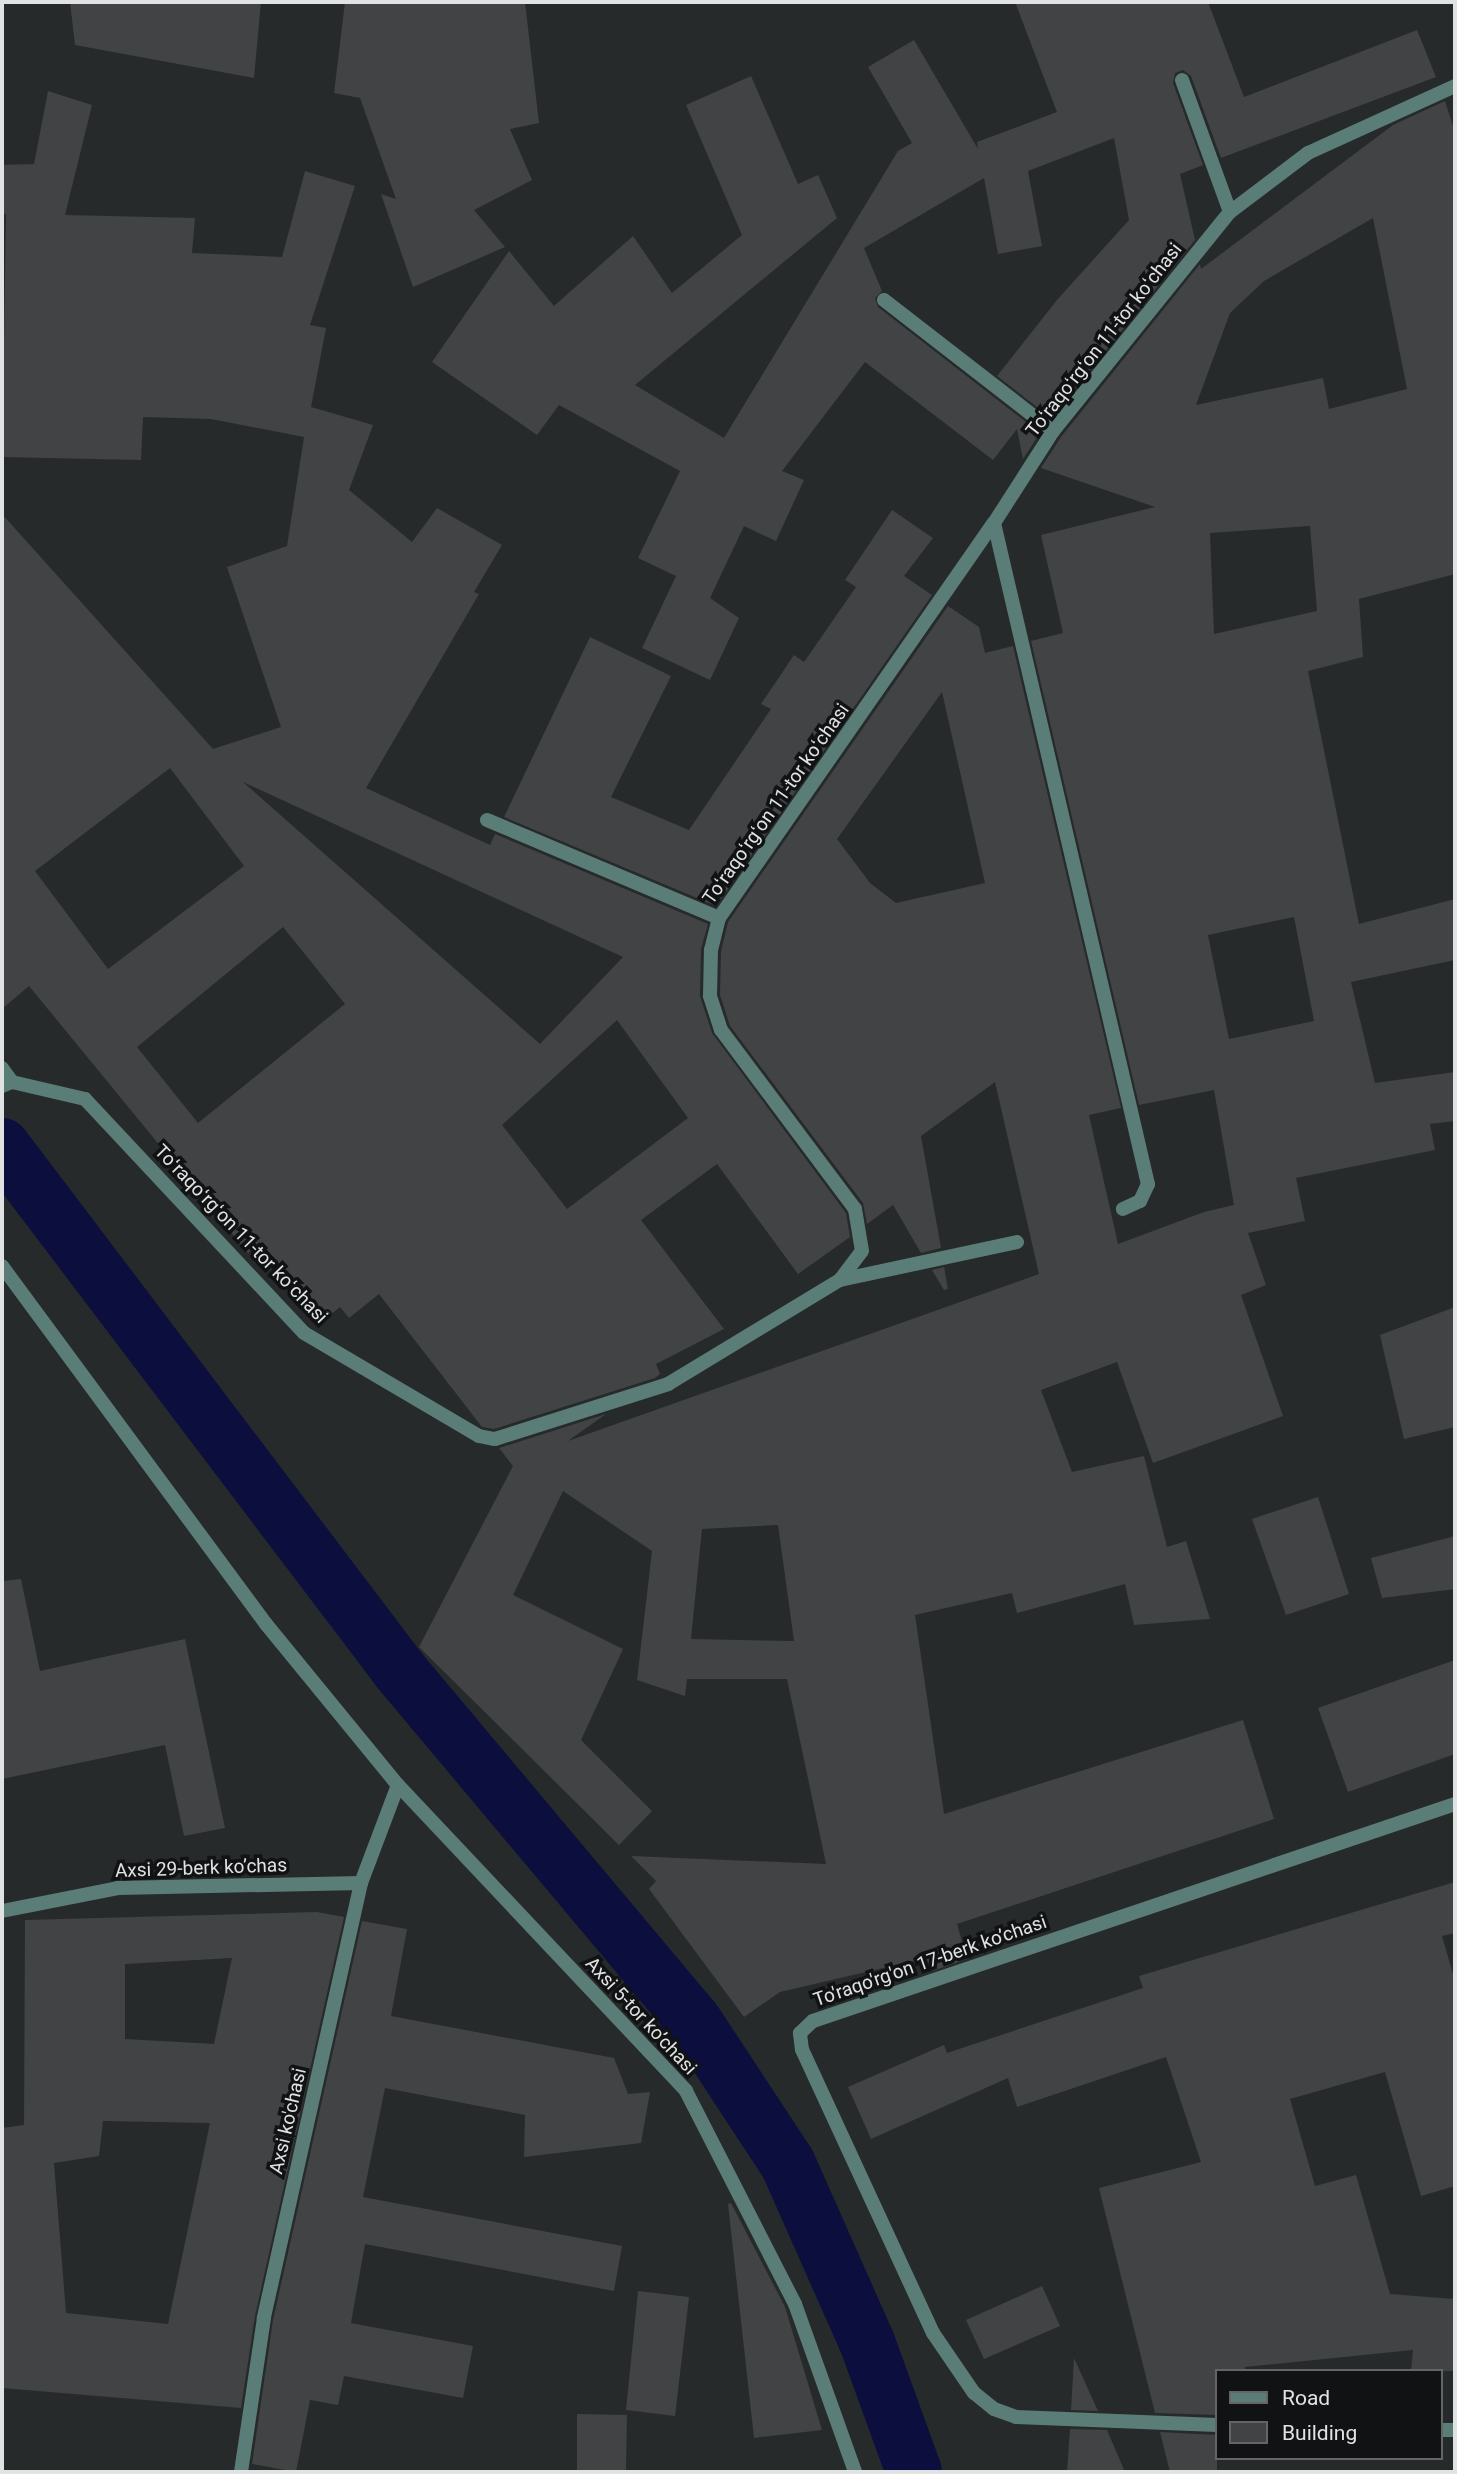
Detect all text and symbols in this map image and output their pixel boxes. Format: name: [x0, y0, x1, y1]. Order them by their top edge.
street label: Toʻraqoʻrgʻon 11-tor koʻchasi: [1021, 239, 1187, 441]
street label: Toʻraqoʻrgʻon 11-tor koʻchasi: [698, 699, 854, 909]
street label: Toʻraqoʻrgʻon 11-tor koʻchasi: [150, 1140, 332, 1328]
street label: Аxsi 29-berk koʼchas: [115, 1854, 287, 1882]
street label: To'raqo'rg'on 17-berk koʼchasi: [811, 1910, 1049, 2012]
street label: Аxsi 5-tor koʼchasi: [581, 1952, 701, 2080]
street label: Axsi ko'chasi: [265, 2066, 311, 2176]
legend: [1216, 2369, 1443, 2460]
text: Road: [1282, 2386, 1330, 2410]
text: Building: [1282, 2421, 1357, 2445]

